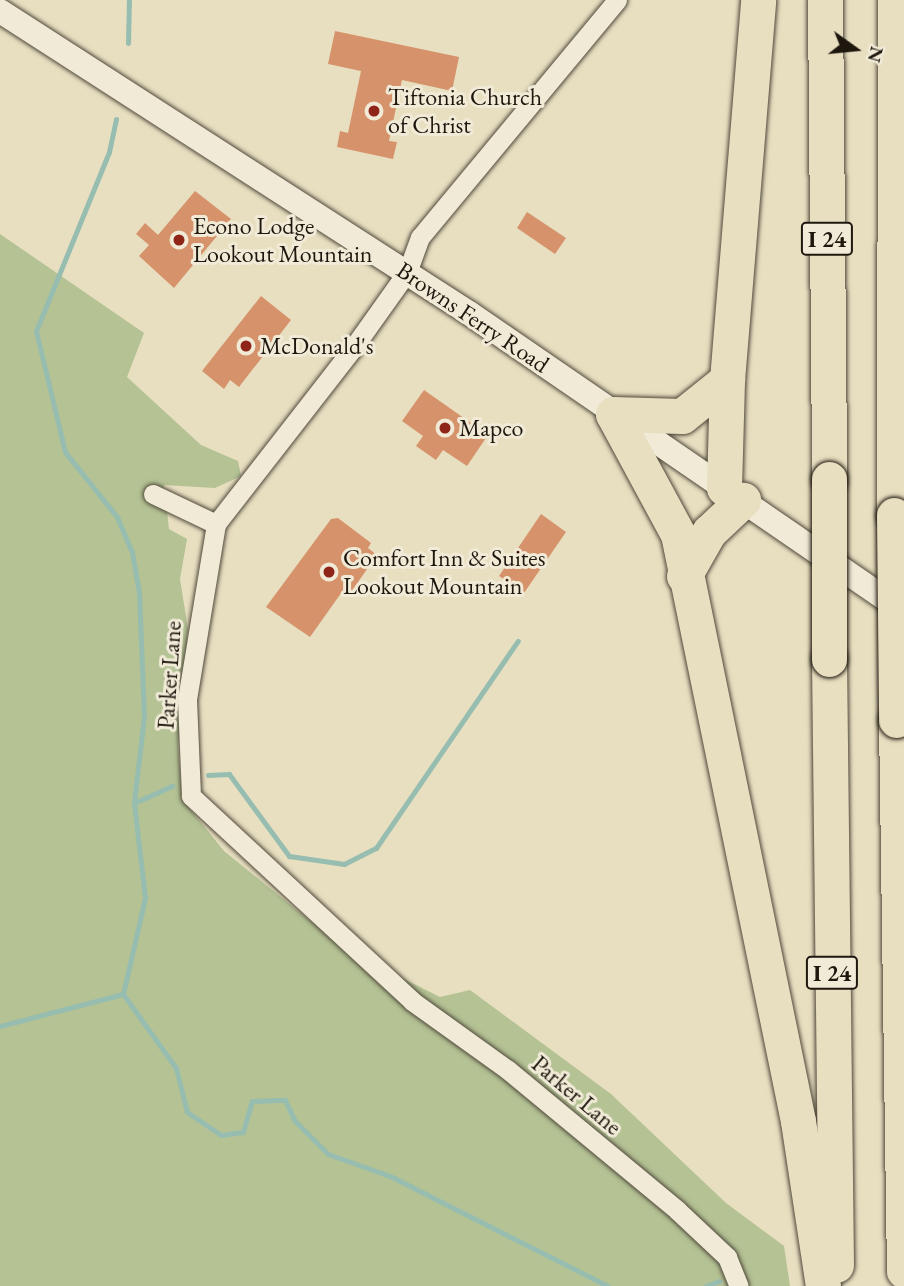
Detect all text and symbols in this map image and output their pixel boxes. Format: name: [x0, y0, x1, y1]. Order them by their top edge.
north arrow: [820, 14, 890, 84]
text: N: [862, 44, 890, 65]
place label: Tiftonia Church of Christ: [388, 83, 542, 139]
marker: Tiftonia Church of Christ: [366, 103, 382, 119]
place label: Econo Lodge Lookout Mountain: [193, 212, 373, 268]
road number: I 24: [801, 220, 853, 258]
marker: Econo Lodge Lookout Mountain: [171, 232, 187, 248]
street label: Browns Ferry Road: [391, 255, 555, 379]
place label: McDonald's: [260, 332, 374, 360]
marker: McDonald's: [238, 338, 254, 354]
place label: Mapco: [459, 414, 523, 442]
marker: Mapco: [437, 420, 453, 436]
place label: Comfort Inn & Suites Lookout Mountain: [343, 544, 545, 600]
marker: Comfort Inn & Suites Lookout Mountain: [321, 564, 337, 580]
street label: Parker Lane: [151, 620, 187, 730]
road number: I 24: [806, 954, 858, 992]
street label: Parker Lane: [526, 1049, 628, 1141]

